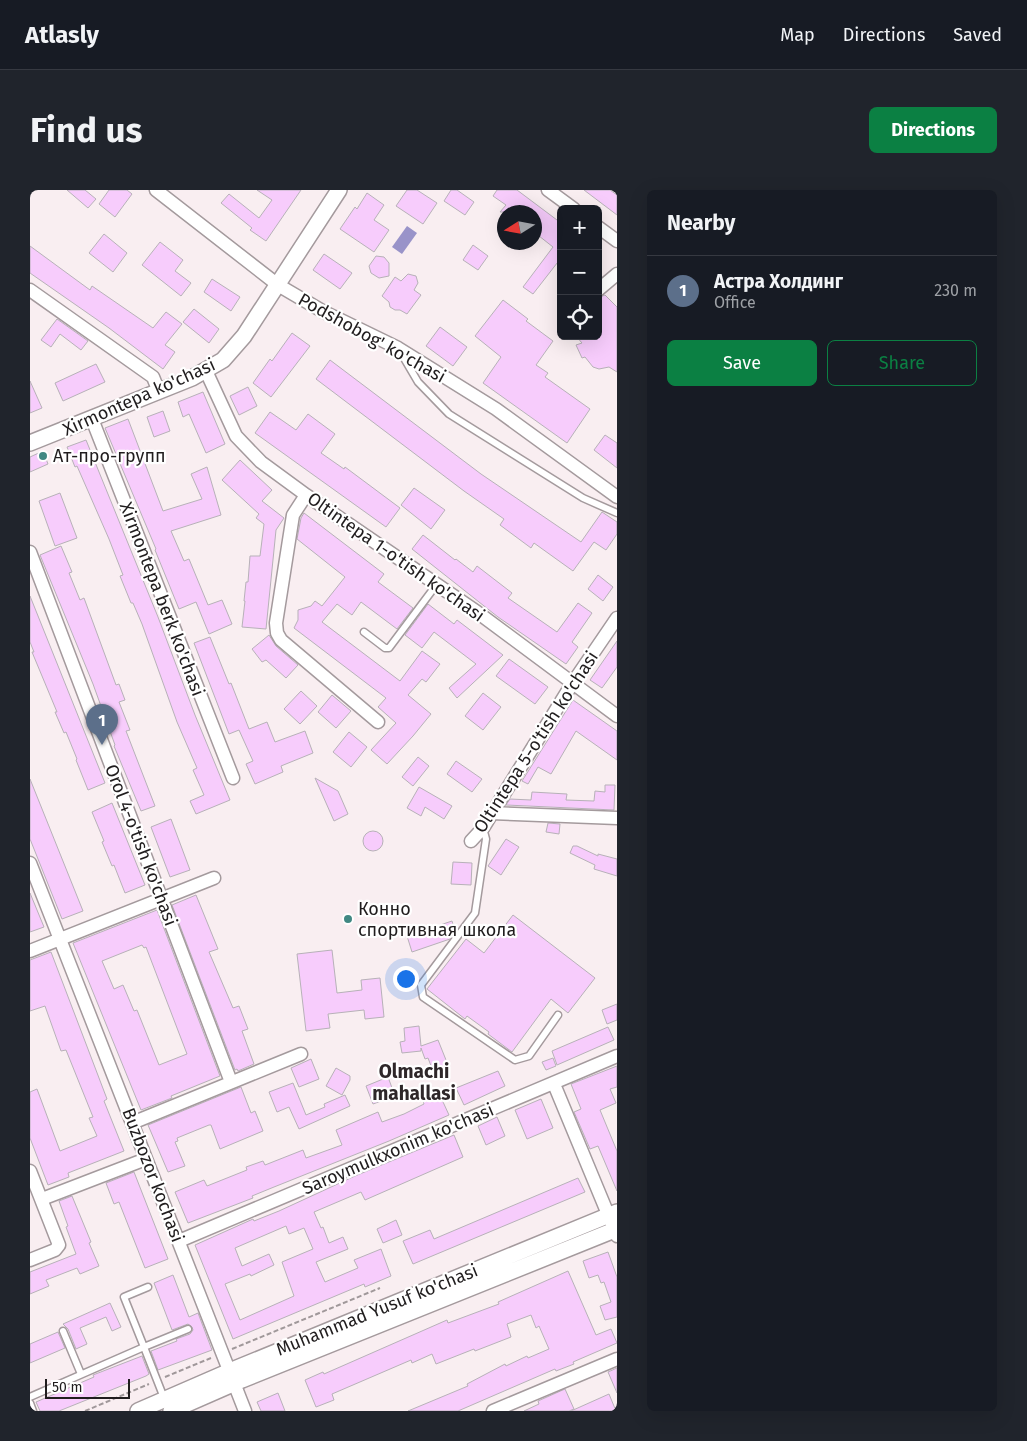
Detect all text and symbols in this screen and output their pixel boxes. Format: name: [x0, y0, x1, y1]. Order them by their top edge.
text: Atlasly: [25, 21, 99, 49]
text: Map: [780, 24, 815, 46]
text: Directions: [843, 24, 925, 46]
text: Saved: [953, 24, 1002, 46]
button: Directions: [869, 107, 997, 153]
text: Find us: [30, 109, 142, 151]
north arrow: [497, 205, 542, 250]
map controls: [557, 205, 602, 340]
button: +: [557, 205, 602, 250]
text: Nearby: [667, 210, 735, 236]
button: −: [557, 250, 602, 295]
text: Астра Холдинг: [714, 270, 843, 293]
text: 1: [679, 281, 687, 300]
text: 230 m: [934, 281, 977, 300]
street label: Podshobog' ko'chasi: [294, 288, 450, 388]
text: Office: [714, 293, 756, 312]
button: locate: [557, 295, 602, 340]
button: Save: [667, 340, 817, 386]
button: Share: [827, 340, 977, 386]
street label: Xirmontepa ko'chasi: [59, 353, 219, 441]
place label: Ат-про-групп: [53, 445, 166, 467]
marker: Ат-про-групп: [37, 450, 49, 462]
street label: Oltintepa 1-o'tish ko'chasi: [303, 487, 489, 627]
street label: Xirmontepa berk ko'chasi: [115, 499, 209, 699]
street label: Oltintepa 5-o'tish ko'chasi: [469, 647, 603, 837]
pin: 1: [86, 704, 118, 745]
street label: Orol 4-o'tish ko'chasi: [100, 761, 182, 929]
place label: Конно спортивная школа: [358, 898, 516, 941]
marker: Конно спортивная школа: [342, 913, 354, 925]
your location: [393, 966, 419, 992]
district label: Olmachi mahallasi: [372, 1060, 456, 1105]
street label: Saroymulkxonim ko'chasi: [299, 1099, 497, 1199]
street label: Buzbozor kochasi: [117, 1105, 189, 1245]
street label: Muhammad Yusuf ko'chasi: [273, 1259, 481, 1361]
scale bar: [45, 1376, 130, 1399]
text: 50 m: [52, 1379, 83, 1396]

